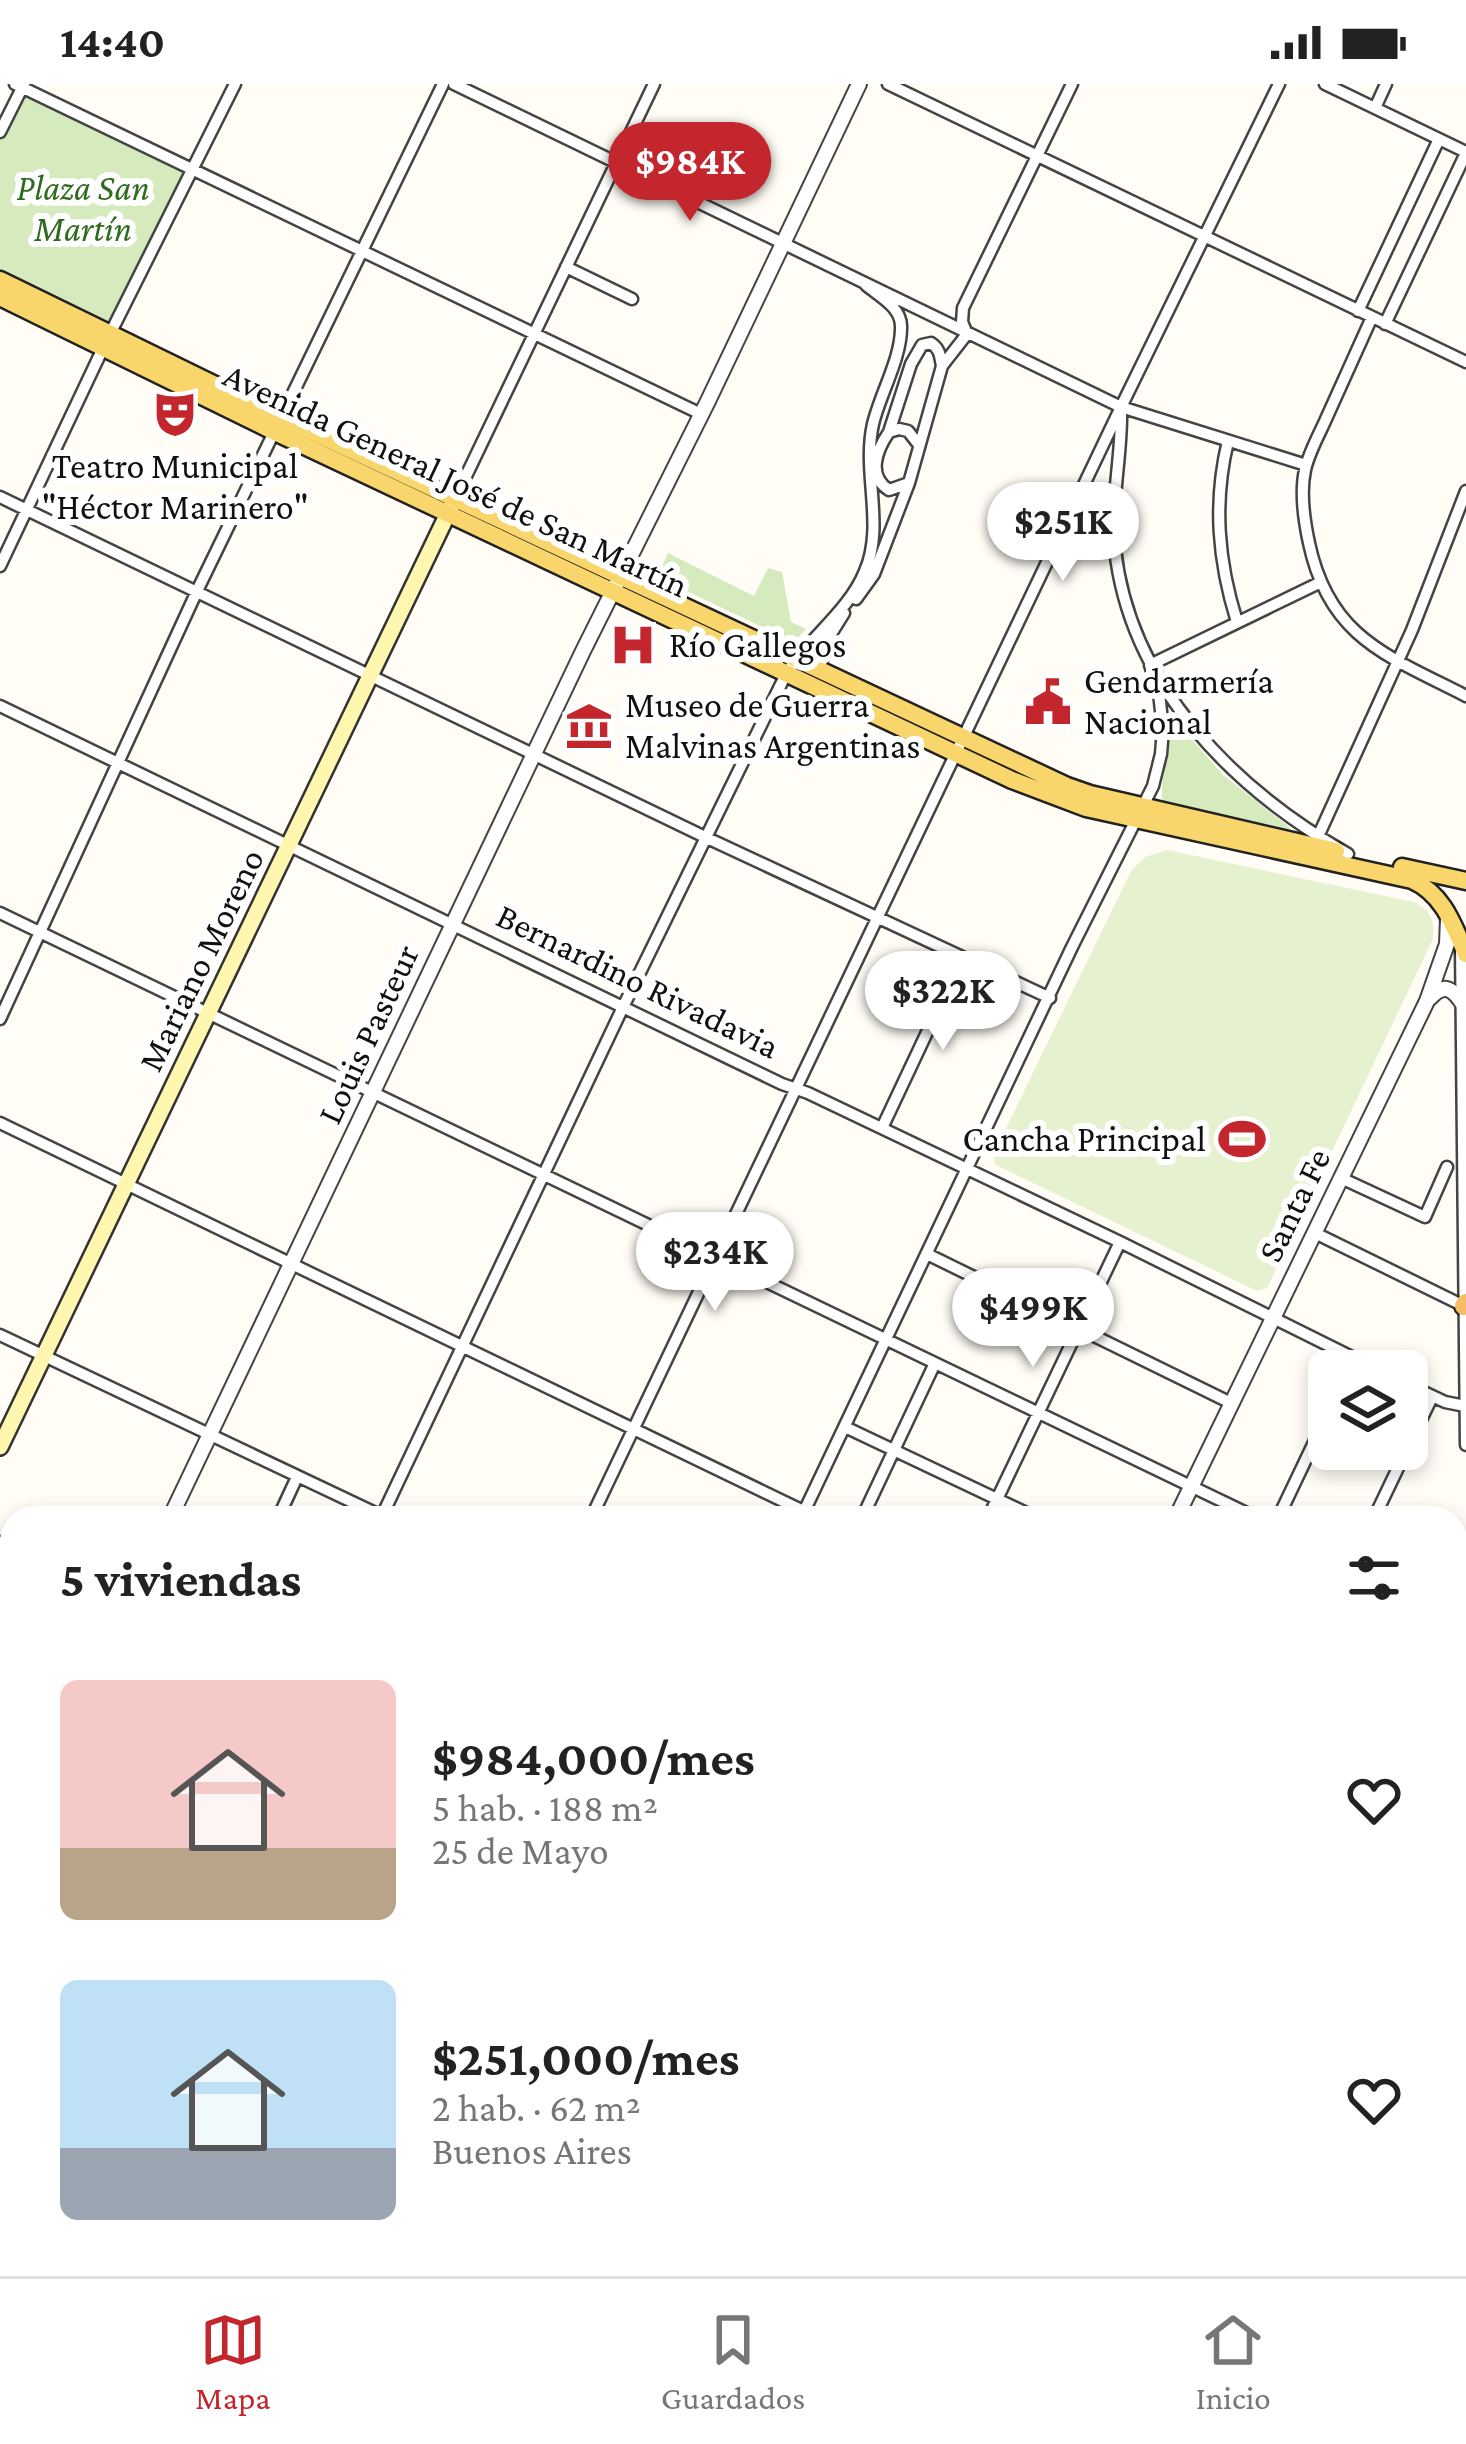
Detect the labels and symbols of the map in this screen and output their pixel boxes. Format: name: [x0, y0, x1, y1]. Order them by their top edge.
pin: $984K: [606, 122, 774, 224]
park label: Plaza San Martín: [16, 168, 150, 249]
street label: Avenida General José de San Martín: [217, 355, 695, 605]
theatre icon: Teatro Municipal "Héctor Marinero": [150, 389, 200, 439]
place label: Teatro Municipal "Héctor Marinero": [42, 446, 308, 527]
pin: $251K: [979, 482, 1147, 584]
hospital icon: Río Gallegos: [608, 620, 658, 670]
place label: Río Gallegos: [669, 625, 846, 665]
place label: Gendarmería Nacional: [1084, 661, 1274, 742]
public building icon: Gendarmería Nacional: [1023, 677, 1073, 727]
place label: Museo de Guerra Malvinas Argentinas: [625, 685, 920, 766]
museum icon: Museo de Guerra Malvinas Argentinas: [564, 701, 614, 751]
street label: Mariano Moreno: [130, 842, 272, 1078]
street label: Bernardino Rivadavia: [490, 895, 786, 1067]
street label: Louis Pasteur: [309, 938, 427, 1130]
pin: $322K: [859, 951, 1027, 1053]
sports icon: Cancha Principal: [1217, 1114, 1267, 1164]
place label: Cancha Principal: [962, 1119, 1206, 1159]
street label: Santa Fe: [1250, 1142, 1338, 1268]
pin: $234K: [631, 1212, 799, 1314]
pin: $499K: [949, 1268, 1117, 1370]

